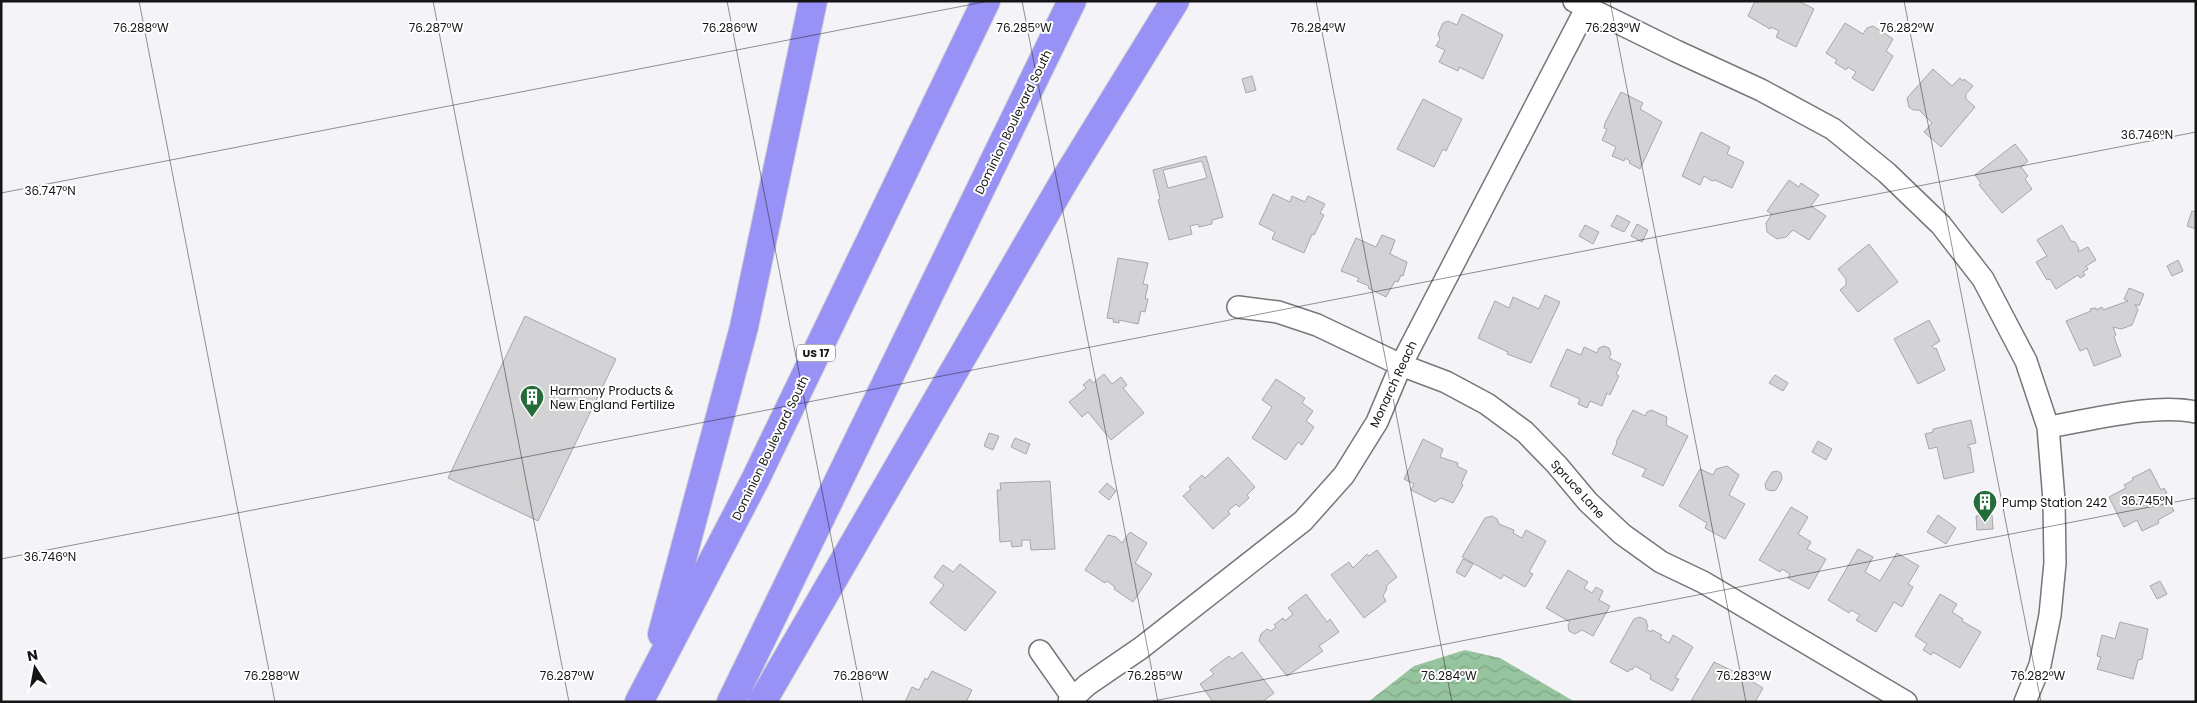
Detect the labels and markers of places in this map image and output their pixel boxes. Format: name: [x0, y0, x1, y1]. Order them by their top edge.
place label: Harmony Products & New England Fertilize: [550, 382, 675, 413]
building icon: Harmony Products & New England Fertilize: [519, 384, 545, 418]
building icon: Pump Station 242: [1972, 489, 1998, 523]
place label: Pump Station 242: [2002, 494, 2107, 511]

